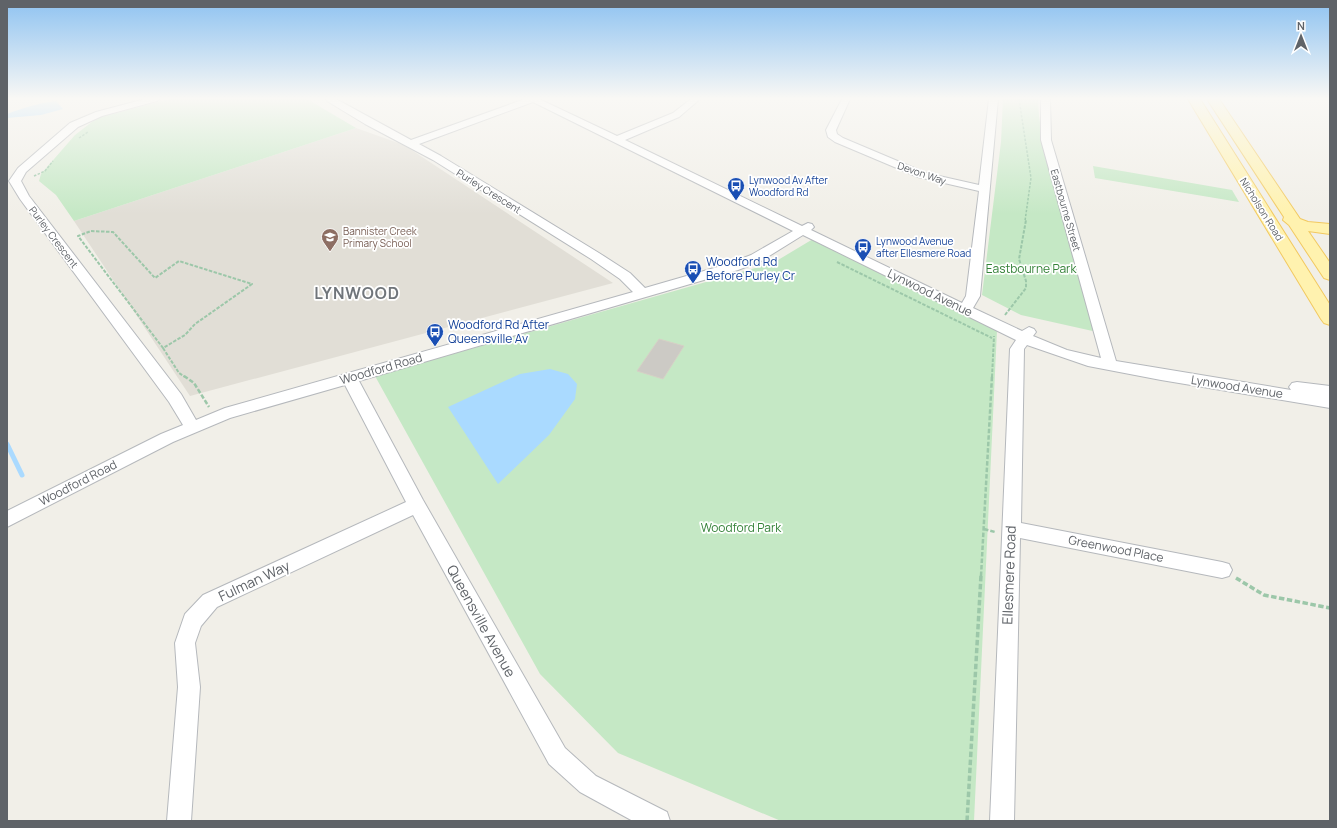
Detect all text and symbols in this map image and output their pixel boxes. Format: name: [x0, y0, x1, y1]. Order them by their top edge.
north arrow: [1281, 16, 1321, 56]
text: N: [1297, 18, 1305, 33]
street label: Devon Way: [896, 158, 949, 188]
street label: Purley Crescent: [454, 166, 524, 216]
street label: Eastbourne Street: [1048, 167, 1084, 253]
place label: Lynwood Av After Woodford Rd: [749, 173, 828, 199]
street label: Nicholson Road: [1237, 175, 1287, 243]
bus stop icon: Lynwood Av After Woodford Rd: [726, 176, 746, 201]
street label: Purley Crescent: [26, 203, 82, 271]
place label: Bannister Creek Primary School: [343, 224, 418, 250]
school or university icon: Bannister Creek Primary School: [320, 227, 340, 252]
place label: Lynwood Avenue after Ellesmere Road: [876, 234, 971, 260]
bus stop icon: Lynwood Avenue after Ellesmere Road: [853, 237, 873, 262]
place label: Woodford Rd Before Purley Cr: [706, 253, 796, 284]
bus stop icon: Woodford Rd Before Purley Cr: [683, 259, 703, 284]
park label: Eastbourne Park: [986, 260, 1077, 277]
street label: Lynwood Avenue: [885, 265, 976, 321]
district label: LYNWOOD: [314, 282, 400, 304]
place label: Woodford Rd After Queensville Av: [448, 316, 550, 347]
bus stop icon: Woodford Rd After Queensville Av: [425, 322, 445, 347]
street label: Woodford Road: [338, 349, 424, 388]
street label: Lynwood Avenue: [1190, 371, 1284, 402]
street label: Woodford Road: [36, 456, 120, 509]
park label: Woodford Park: [701, 519, 782, 536]
street label: Ellesmere Road: [997, 525, 1020, 625]
street label: Greenwood Place: [1067, 531, 1165, 566]
street label: Fulman Way: [215, 555, 293, 605]
street label: Queensville Avenue: [443, 561, 520, 680]

